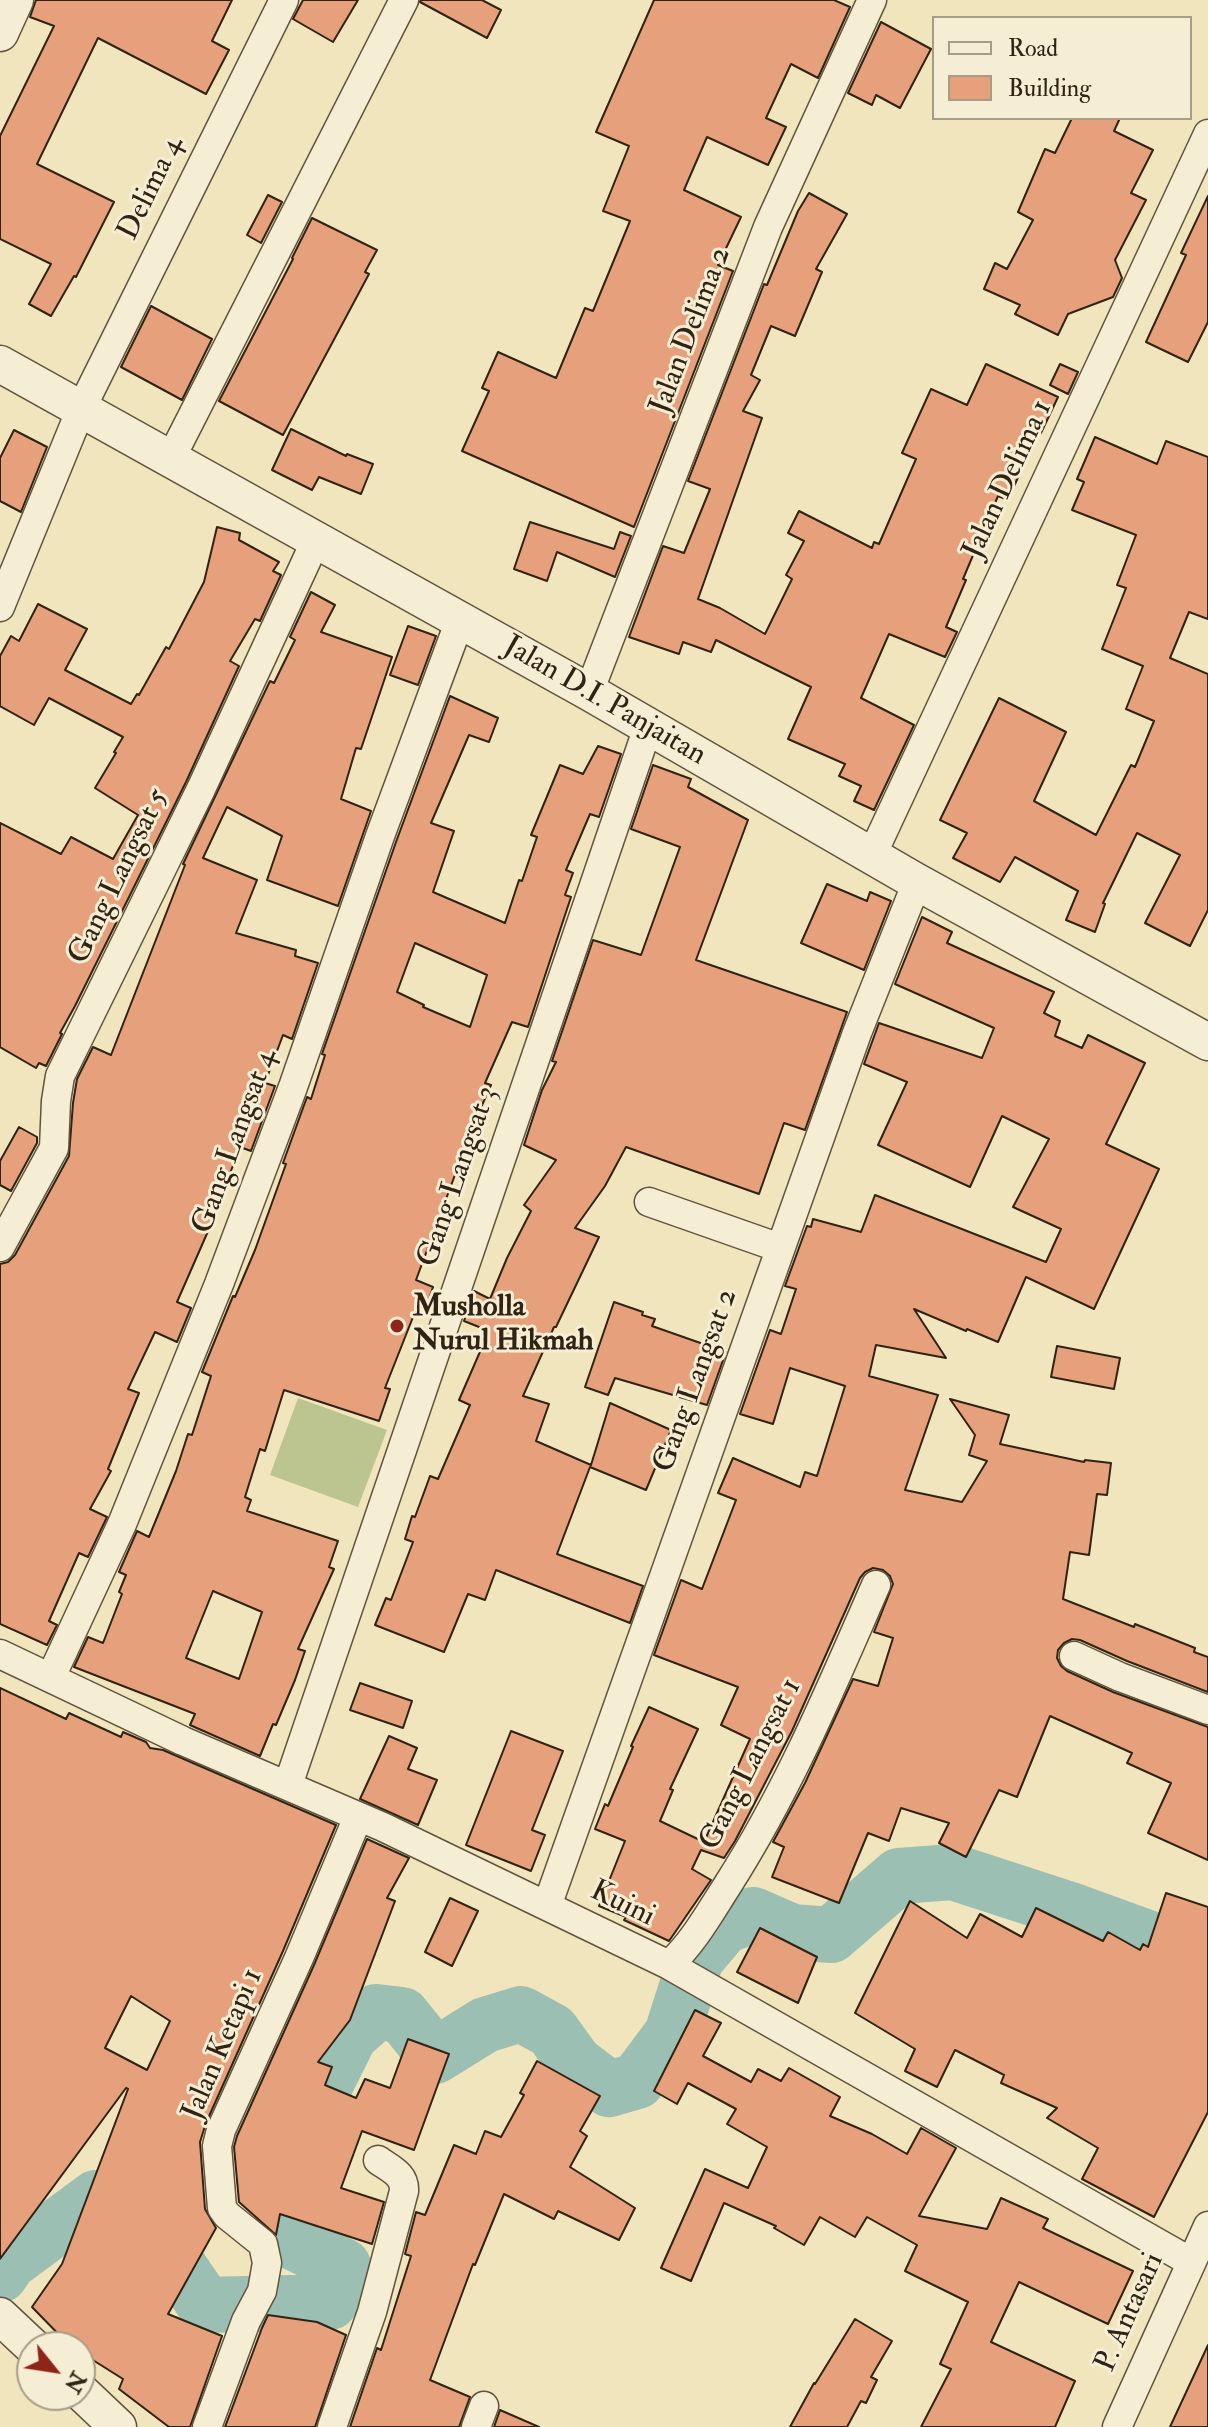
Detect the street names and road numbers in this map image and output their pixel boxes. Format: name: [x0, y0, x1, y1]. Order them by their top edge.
street label: Delima 4: [112, 131, 192, 247]
street label: Jalan Delima 2: [644, 243, 740, 419]
street label: Jalan Delima 1: [957, 395, 1061, 565]
street label: Jalan D.I. Panjaitan: [496, 629, 712, 775]
street label: Gang Langsat 5: [62, 784, 178, 970]
street label: Gang Langsat 4: [186, 1045, 286, 1239]
street label: Gang Langsat 3: [411, 1082, 507, 1272]
street label: Gang Langsat 2: [647, 1285, 747, 1477]
street label: Gang Langsat 1: [693, 1673, 811, 1857]
street label: Kuini: [584, 1874, 660, 1936]
street label: Jalan Ketapi 1: [176, 1964, 272, 2126]
street label: P. Antasari: [1089, 2248, 1173, 2378]

